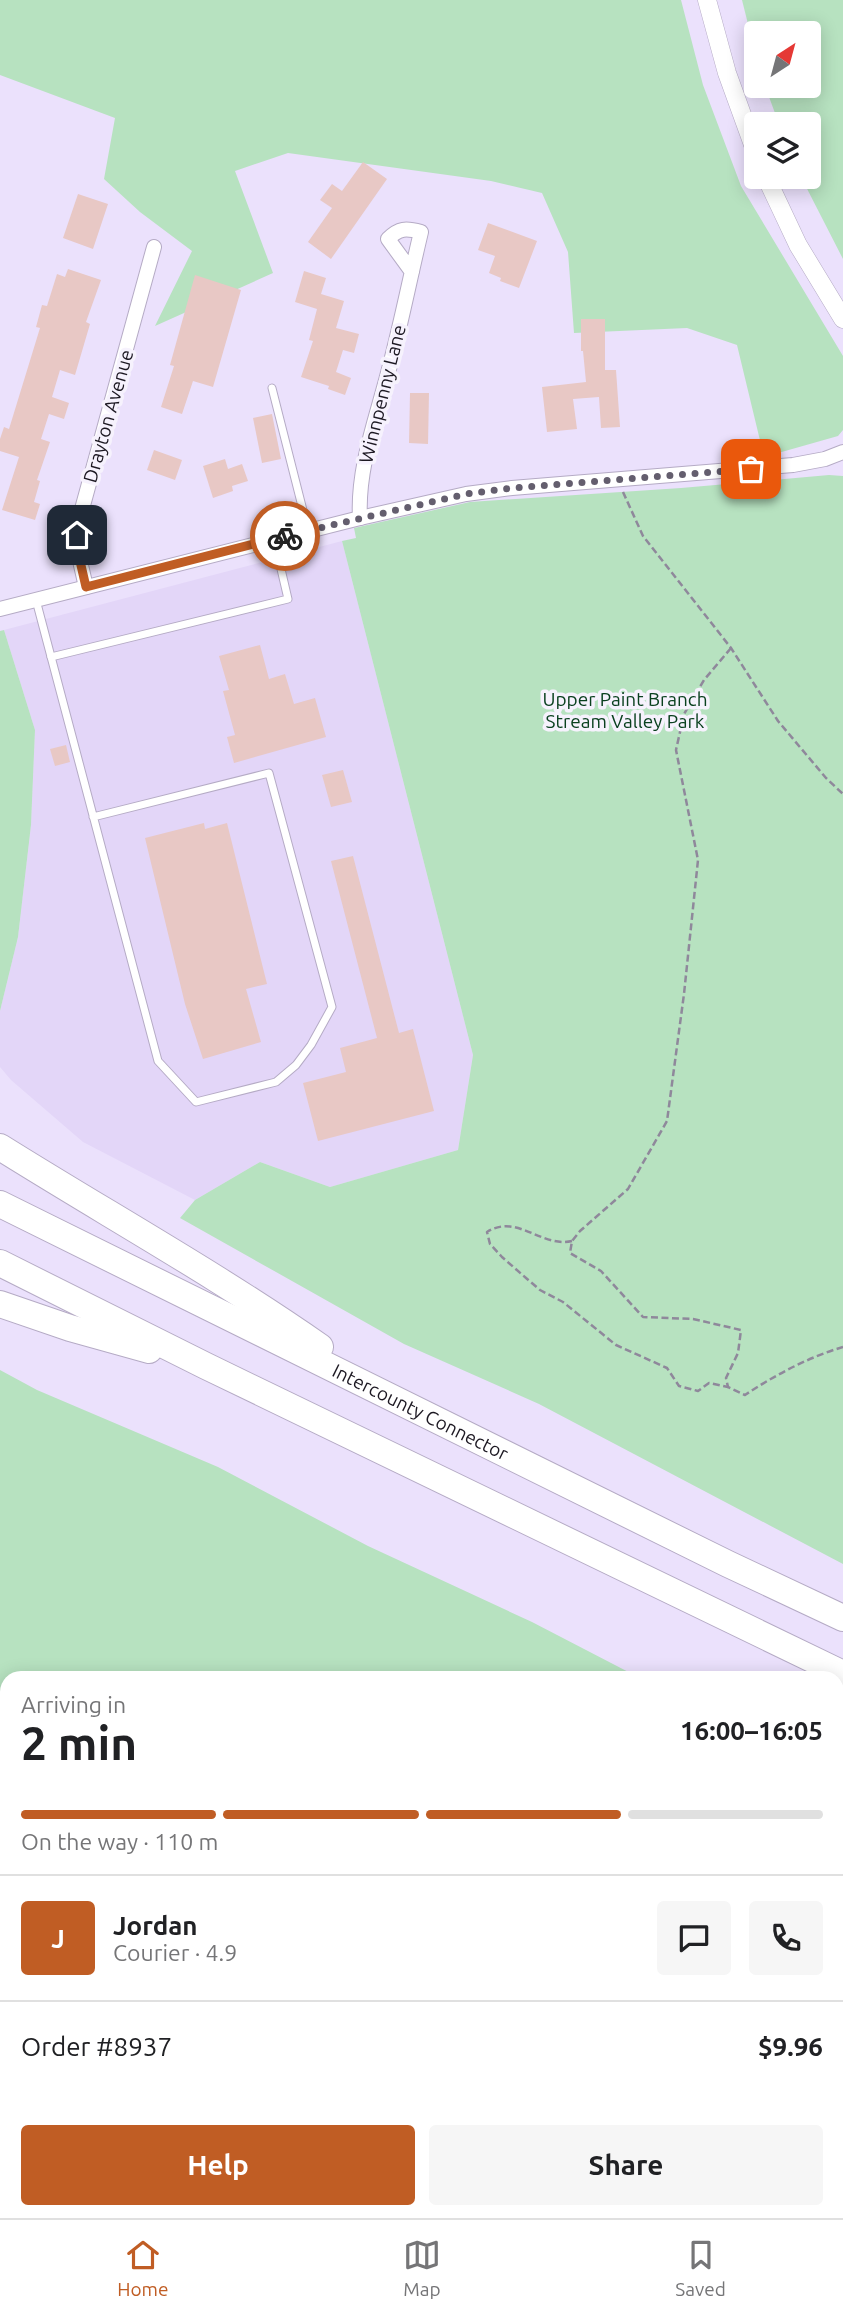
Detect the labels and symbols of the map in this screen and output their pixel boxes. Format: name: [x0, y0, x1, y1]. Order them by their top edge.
north arrow: [744, 21, 821, 98]
street label: Winnpenny Lane: [354, 323, 410, 465]
street label: Drayton Avenue: [79, 347, 137, 485]
pin: [721, 439, 781, 499]
courier: [250, 501, 320, 571]
pin: [47, 505, 107, 565]
park label: Upper Paint Branch Stream Valley Park: [542, 688, 708, 732]
street label: Intercounty Connector: [329, 1359, 512, 1465]

